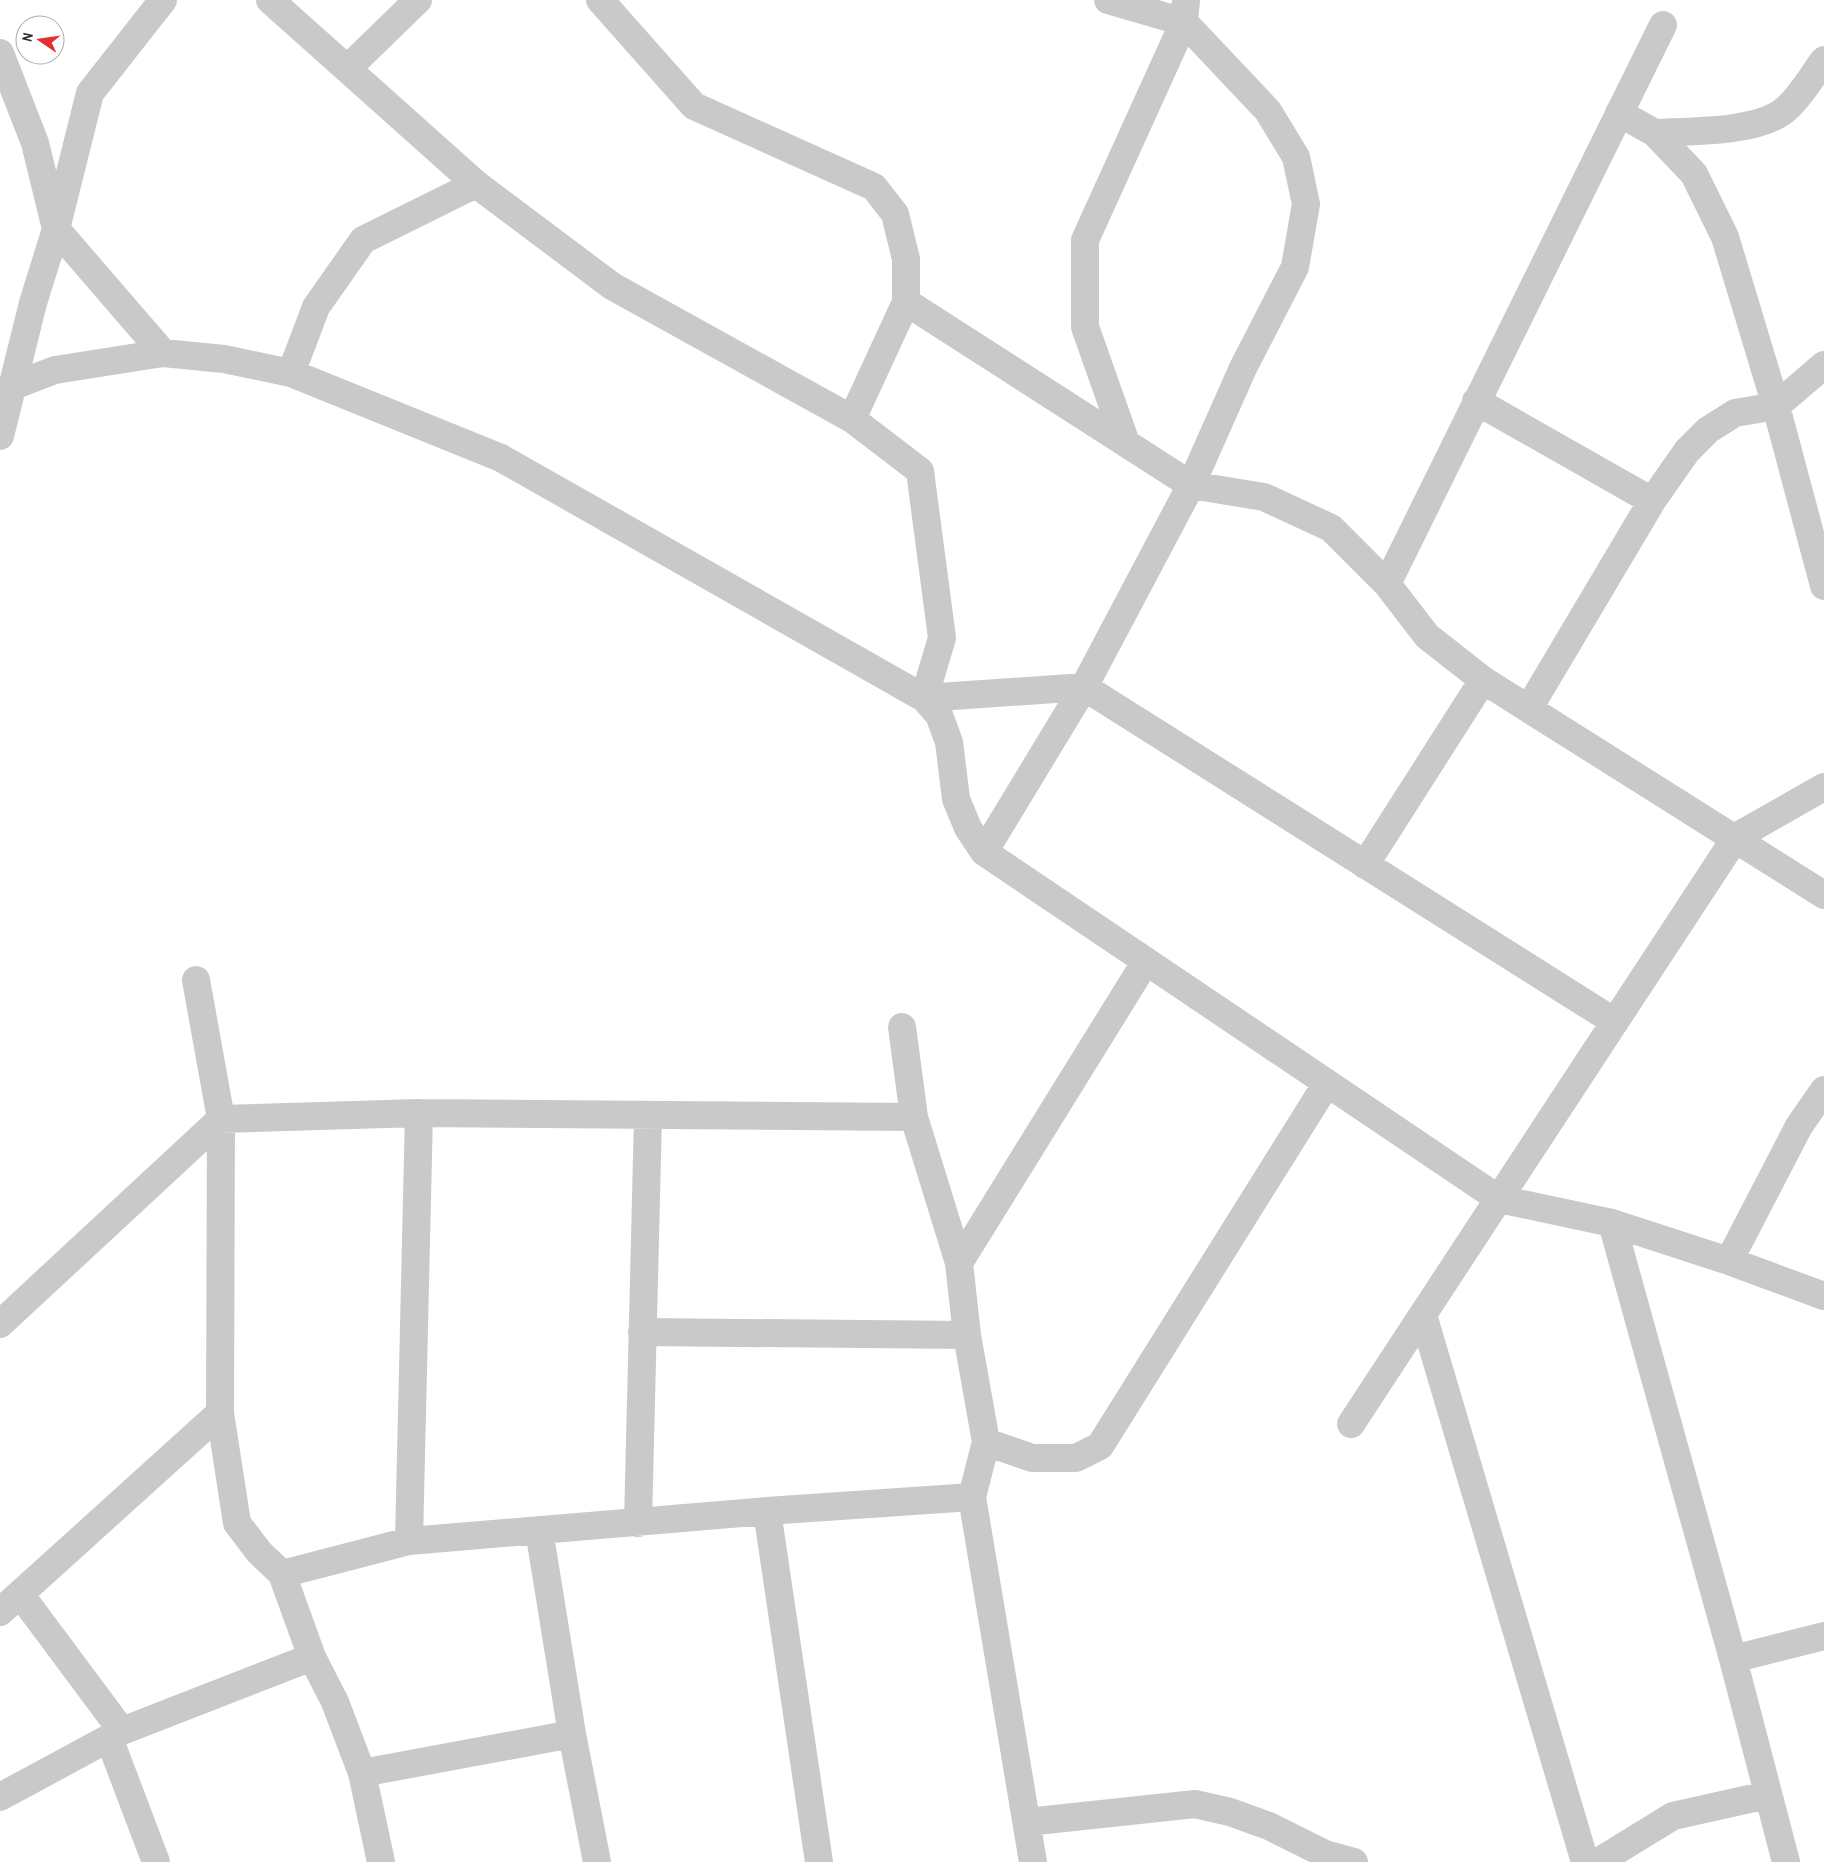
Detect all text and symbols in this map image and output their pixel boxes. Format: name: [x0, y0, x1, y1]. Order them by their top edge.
north arrow: [15, 15, 65, 65]
text: N: [18, 31, 37, 43]

